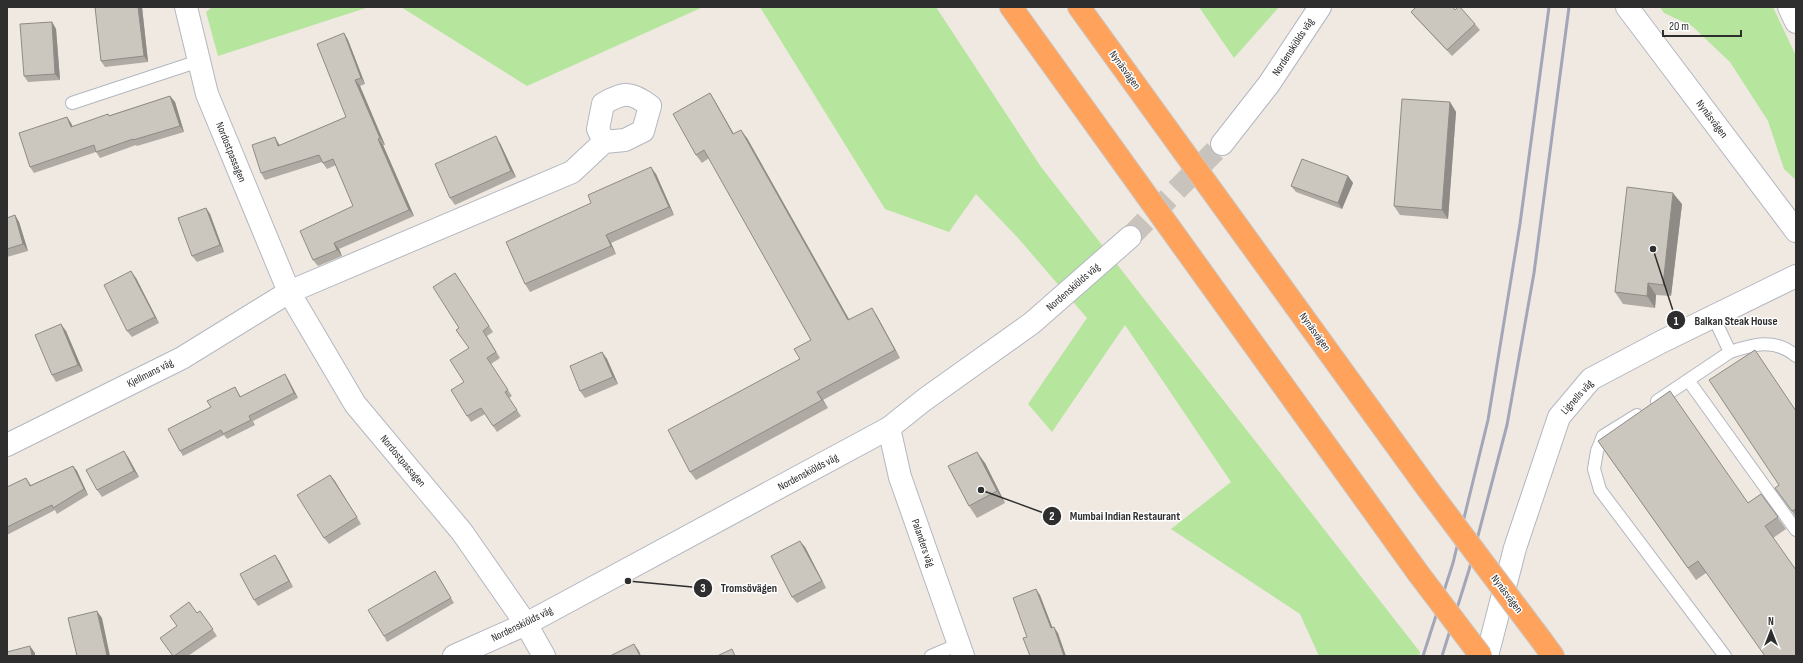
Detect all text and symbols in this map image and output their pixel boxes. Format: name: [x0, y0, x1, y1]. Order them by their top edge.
scale bar: [1663, 12, 1741, 38]
street label: Nordenskiölds väg: [1269, 15, 1317, 79]
text: 20 m: [1669, 19, 1689, 34]
street label: Nynäsvägen: [1107, 48, 1144, 92]
street label: Nynäsvägen: [1693, 97, 1731, 141]
street label: Nordostpassagen: [213, 120, 249, 184]
street label: Nordenskiölds väg: [1044, 260, 1103, 314]
callout: Balkan Steak House: [1666, 308, 1785, 332]
street label: Nynäsvägen: [1297, 310, 1334, 354]
text: 1: [1674, 314, 1679, 329]
text: Balkan Steak House: [1694, 314, 1778, 329]
street label: Kjellmans väg: [125, 356, 176, 390]
street label: Lignells väg: [1558, 377, 1596, 417]
street label: Nordostpassagen: [378, 432, 429, 490]
street label: Nordenskiölds väg: [776, 450, 841, 493]
callout: Mumbai Indian Restaurant: [1042, 504, 1188, 528]
text: 2: [1049, 509, 1055, 524]
text: Mumbai Indian Restaurant: [1070, 509, 1180, 524]
street label: Palanders väg: [909, 517, 938, 569]
street label: Nynäsvägen: [1488, 572, 1526, 616]
callout: Tromsövägen: [693, 576, 786, 600]
text: 3: [700, 581, 706, 596]
text: Tromsövägen: [721, 581, 777, 596]
street label: Nordenskiölds väg: [489, 603, 555, 644]
north arrow: [1751, 611, 1791, 651]
text: N: [1768, 615, 1774, 628]

